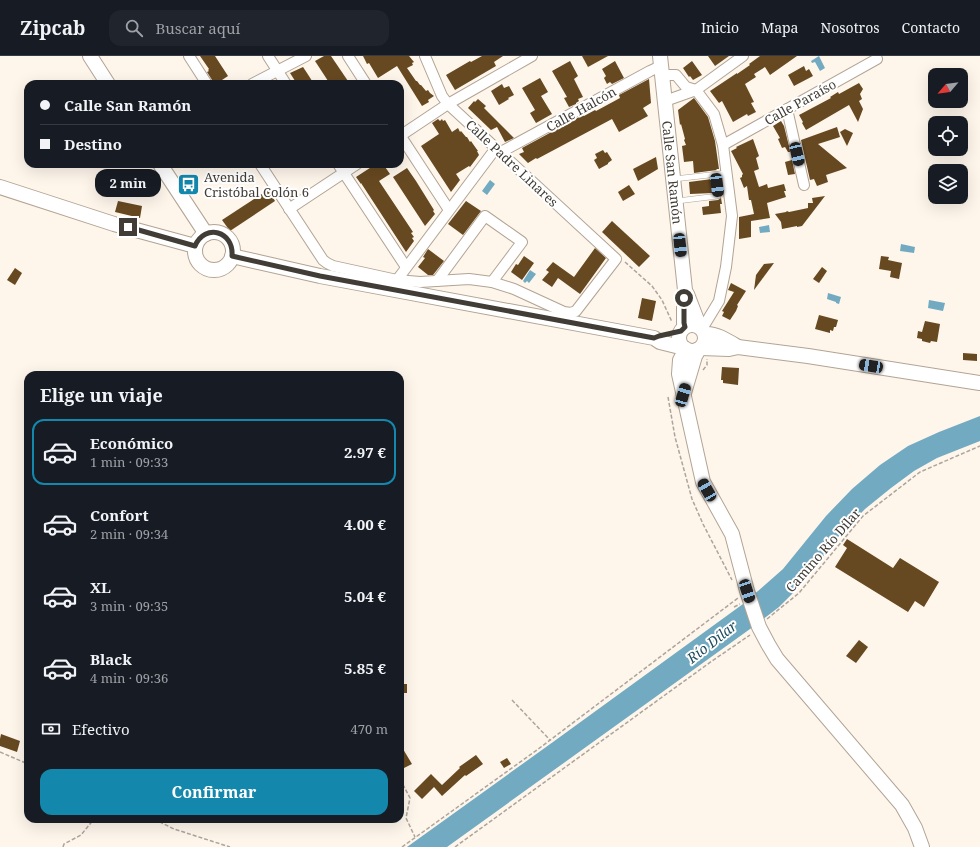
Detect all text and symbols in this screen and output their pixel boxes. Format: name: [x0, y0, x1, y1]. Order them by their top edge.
search box: [109, 10, 389, 46]
text: Zipcab: [20, 15, 85, 41]
icon: search: [123, 17, 145, 39]
text: Buscar aquí: [155, 18, 240, 38]
text: Inicio: [701, 18, 739, 37]
text: Mapa: [761, 18, 799, 37]
text: Nosotros: [821, 18, 880, 37]
text: Contacto: [902, 18, 960, 37]
north arrow: [928, 68, 968, 108]
map controls: [928, 68, 968, 204]
street label: Calle Paraíso: [761, 75, 839, 129]
street label: Calle Halcón: [543, 82, 620, 136]
text: Calle San Ramón: [64, 95, 191, 115]
street label: Calle Padre Linares: [462, 115, 562, 211]
button: locate: [928, 116, 968, 156]
street label: Calle San Ramón: [658, 120, 687, 226]
text: Destino: [64, 134, 122, 154]
car: [788, 141, 806, 167]
button: layers: [928, 164, 968, 204]
place label: Avenida Cristóbal Colón 6: [204, 168, 309, 201]
callout: 2 min: [95, 169, 161, 197]
bus stop icon: Avenida Cristóbal Colón 6: [175, 171, 201, 197]
car: [710, 172, 724, 198]
text: 2 min: [110, 174, 146, 192]
route end: [119, 218, 137, 236]
car: [673, 232, 687, 258]
route start: [675, 289, 693, 307]
car: [858, 358, 884, 374]
car: [674, 382, 692, 408]
text: Elige un viaje: [40, 383, 163, 407]
text: Económico: [90, 433, 173, 453]
icon: car: [42, 434, 78, 470]
text: 2.97 €: [344, 442, 386, 462]
text: 1 min · 09:33: [90, 453, 168, 471]
car: [696, 477, 718, 503]
street label: Camino Río Dílar: [782, 504, 864, 596]
text: Confort: [90, 505, 149, 525]
icon: car: [42, 506, 78, 542]
text: 4.00 €: [344, 514, 386, 534]
text: 2 min · 09:34: [90, 525, 168, 543]
text: XL: [90, 577, 111, 597]
icon: car: [42, 578, 78, 614]
car: [738, 578, 756, 604]
text: 5.04 €: [344, 586, 386, 606]
text: 3 min · 09:35: [90, 597, 168, 615]
water label: Río Dílar: [682, 616, 741, 668]
text: Black: [90, 649, 132, 669]
icon: car: [42, 650, 78, 686]
text: 5.85 €: [344, 658, 386, 678]
text: 4 min · 09:36: [90, 669, 168, 687]
icon: cash: [40, 718, 62, 740]
text: Efectivo: [72, 719, 130, 739]
text: 470 m: [351, 720, 388, 738]
button: Confirmar: [40, 769, 388, 815]

